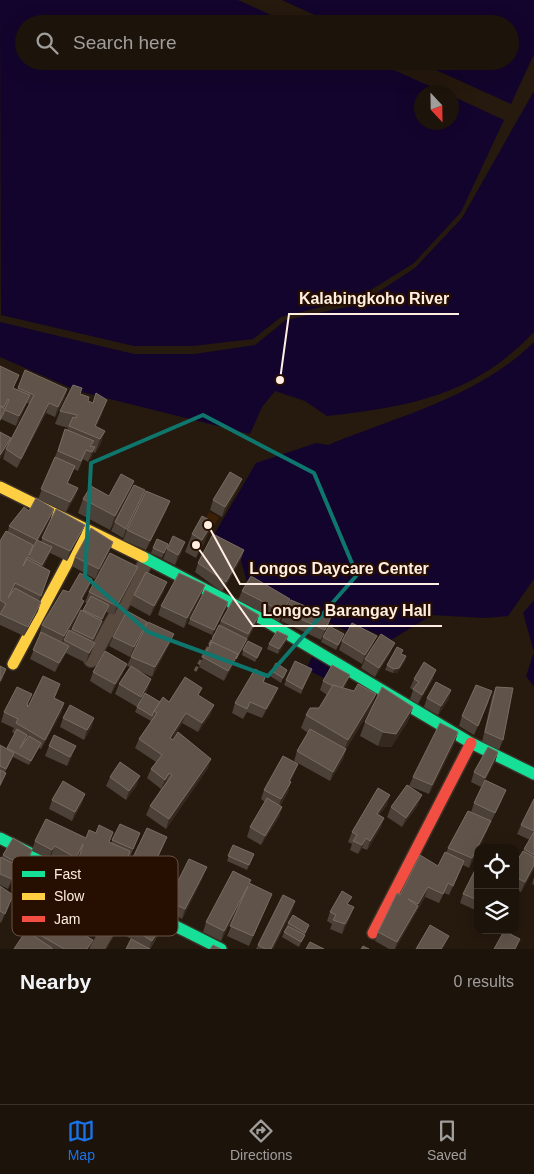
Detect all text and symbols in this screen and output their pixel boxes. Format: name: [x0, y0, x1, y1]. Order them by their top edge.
search box: [15, 15, 519, 70]
icon: search: [33, 29, 61, 57]
text: Search here: [73, 32, 177, 53]
north arrow: [414, 85, 459, 130]
callout: Kalabingkoho River: [289, 283, 459, 314]
text: Kalabingkoho River: [299, 290, 449, 307]
callout: Longos Daycare Center: [240, 553, 439, 584]
text: Longos Daycare Center: [249, 560, 429, 577]
callout: Longos Barangay Hall: [253, 595, 442, 626]
text: Longos Barangay Hall: [263, 602, 431, 619]
map controls: [474, 844, 519, 934]
button: locate: [474, 844, 519, 889]
legend: [12, 856, 178, 936]
text: Fast: [54, 866, 81, 882]
text: Slow: [54, 888, 85, 904]
button: layers: [474, 889, 519, 934]
text: Jam: [54, 911, 80, 927]
text: Nearby: [20, 970, 91, 993]
text: 0 results: [454, 973, 514, 990]
tab: Map: [67, 1117, 95, 1163]
tab: Directions: [230, 1117, 292, 1163]
tab: Saved: [427, 1117, 467, 1163]

